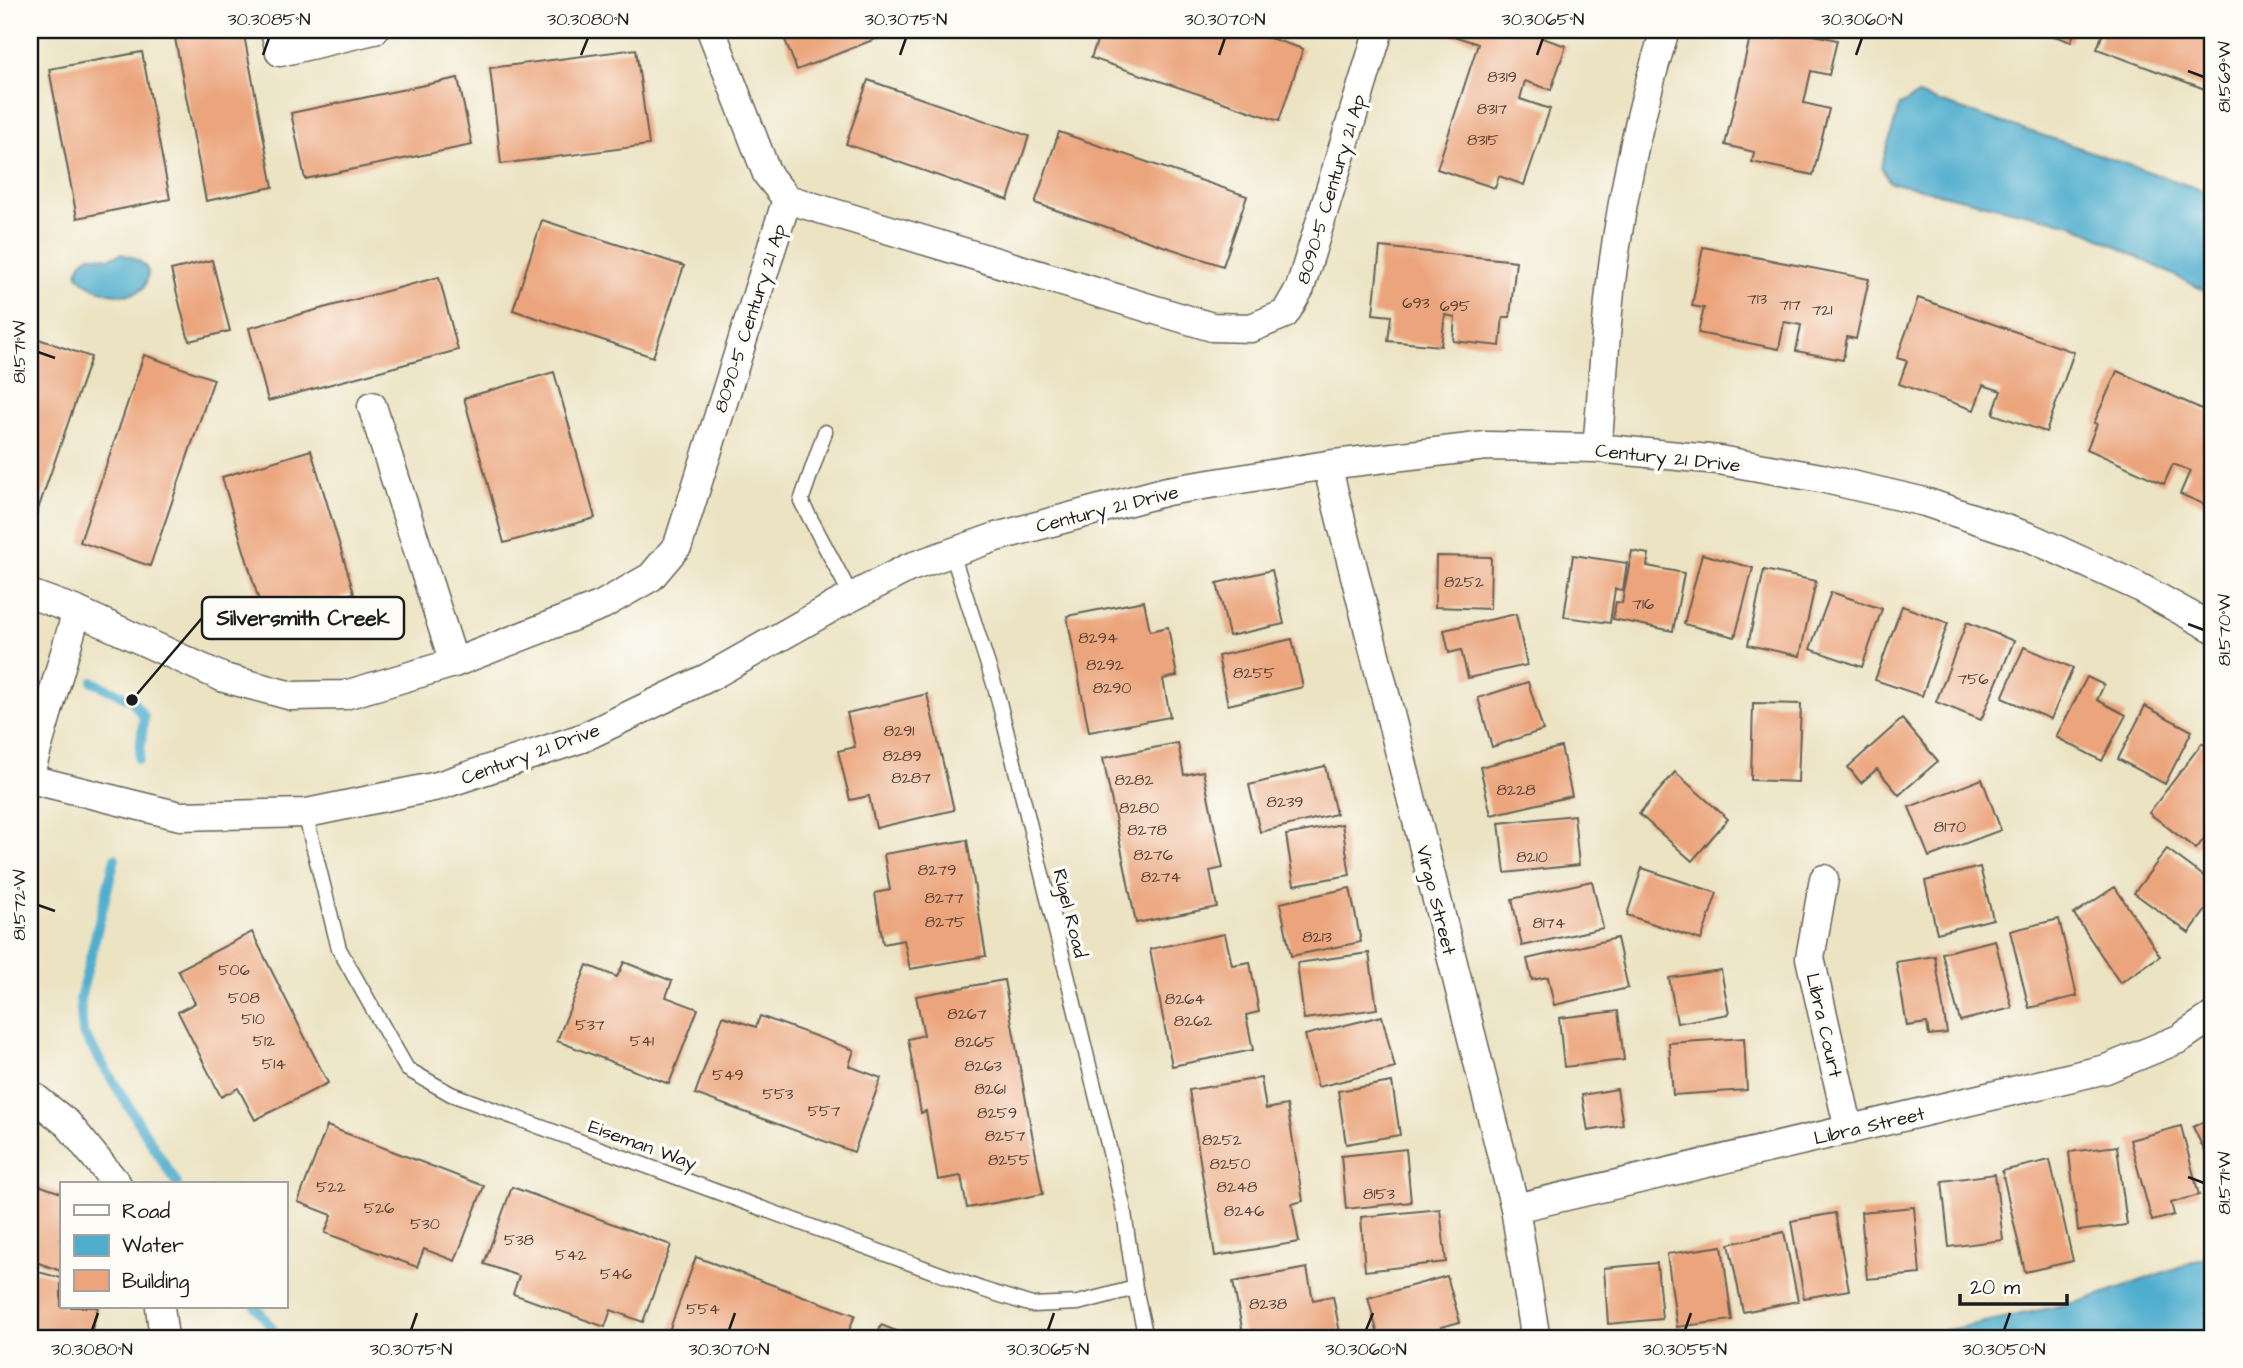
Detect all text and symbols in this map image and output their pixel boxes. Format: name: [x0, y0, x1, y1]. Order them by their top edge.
text: 30.3085°N: [227, 7, 311, 32]
text: 30.3080°N: [547, 7, 629, 32]
text: 30.3075°N: [865, 7, 947, 32]
text: 30.3070°N: [1184, 7, 1266, 32]
text: 30.3065°N: [1502, 7, 1584, 32]
text: 30.3060°N: [1821, 7, 1903, 32]
text: 81.569°W: [2212, 41, 2237, 113]
house number: 8319: [1487, 66, 1517, 88]
street label: 8090-5 Century 21 Ap: [1290, 91, 1374, 288]
house number: 8317: [1477, 98, 1507, 120]
house number: 8315: [1467, 129, 1500, 151]
street label: 8090-5 Century 21 Ap: [707, 220, 795, 417]
house number: 713: [1747, 288, 1767, 310]
house number: 693: [1402, 292, 1430, 314]
house number: 717: [1779, 294, 1801, 316]
house number: 695: [1440, 295, 1471, 317]
house number: 721: [1811, 299, 1833, 321]
text: 81.571°W: [7, 320, 32, 384]
street label: Century 21 Drive: [1594, 437, 1742, 481]
street label: Century 21 Drive: [1033, 479, 1182, 541]
house number: 8252: [1444, 571, 1484, 593]
house number: 716: [1632, 593, 1654, 615]
text: 81.570°W: [2212, 594, 2237, 666]
callout: Silversmith Creek: [202, 597, 404, 639]
text: Silversmith Creek: [215, 604, 390, 633]
house number: 8294: [1078, 627, 1118, 649]
house number: 8292: [1086, 654, 1124, 676]
house number: 8255: [1233, 662, 1276, 684]
house number: 756: [1957, 668, 1989, 690]
house number: 8290: [1093, 677, 1131, 699]
street label: Century 21 Drive: [457, 717, 604, 793]
house number: 8291: [884, 720, 914, 742]
house number: 8289: [882, 745, 922, 767]
house number: 8287: [891, 767, 931, 789]
house number: 8282: [1114, 769, 1154, 791]
house number: 8228: [1496, 779, 1536, 801]
house number: 8239: [1267, 791, 1303, 813]
house number: 8280: [1119, 797, 1159, 819]
house number: 8170: [1934, 816, 1966, 838]
house number: 8278: [1127, 819, 1167, 841]
street label: Virgo Street: [1408, 843, 1462, 959]
house number: 8276: [1133, 844, 1173, 866]
house number: 8210: [1516, 846, 1548, 868]
house number: 8279: [918, 859, 956, 881]
street label: Rigel Road: [1044, 866, 1094, 961]
house number: 8274: [1141, 866, 1181, 888]
text: 81.572°W: [7, 869, 32, 941]
house number: 8277: [924, 887, 964, 909]
house number: 8275: [925, 911, 966, 933]
house number: 8174: [1532, 912, 1566, 934]
house number: 8213: [1302, 926, 1332, 948]
house number: 506: [218, 959, 250, 981]
street label: Libra Court: [1798, 970, 1849, 1081]
house number: 508: [228, 987, 260, 1009]
house number: 8264: [1165, 988, 1205, 1010]
house number: 8267: [947, 1003, 987, 1025]
house number: 510: [241, 1008, 265, 1030]
house number: 8262: [1174, 1010, 1212, 1032]
house number: 537: [575, 1014, 605, 1036]
house number: 512: [253, 1030, 275, 1052]
house number: 541: [630, 1030, 654, 1052]
house number: 8265: [955, 1031, 996, 1053]
house number: 514: [262, 1053, 286, 1075]
house number: 8263: [964, 1055, 1002, 1077]
house number: 549: [712, 1064, 744, 1086]
house number: 8261: [974, 1078, 1006, 1100]
house number: 553: [763, 1083, 793, 1105]
house number: 557: [808, 1100, 840, 1122]
street label: Libra Street: [1811, 1101, 1928, 1152]
house number: 8259: [977, 1102, 1017, 1124]
street label: Eiseman Way: [584, 1113, 701, 1179]
house number: 8257: [985, 1125, 1026, 1147]
house number: 8252: [1202, 1129, 1242, 1151]
house number: 8255: [988, 1149, 1031, 1171]
text: 81.571°W: [2212, 1151, 2237, 1215]
house number: 8250: [1210, 1153, 1250, 1175]
house number: 522: [316, 1176, 346, 1198]
house number: 8248: [1217, 1176, 1257, 1198]
legend: [60, 1182, 287, 1308]
house number: 8153: [1363, 1183, 1395, 1205]
text: Road: [122, 1197, 170, 1226]
house number: 526: [364, 1197, 394, 1219]
house number: 8246: [1224, 1200, 1264, 1222]
house number: 530: [410, 1213, 440, 1235]
house number: 538: [504, 1229, 534, 1251]
text: Water: [122, 1231, 184, 1260]
house number: 542: [555, 1244, 587, 1266]
house number: 546: [600, 1263, 632, 1285]
scale bar: [1960, 1263, 2066, 1307]
text: Building: [122, 1267, 190, 1298]
text: 20 m: [1970, 1273, 2021, 1302]
house number: 8238: [1249, 1293, 1287, 1315]
house number: 554: [686, 1298, 720, 1320]
text: 30.3080°N: [51, 1337, 133, 1362]
text: 30.3075°N: [370, 1337, 452, 1362]
text: 30.3070°N: [688, 1337, 770, 1362]
text: 30.3065°N: [1007, 1337, 1089, 1362]
text: 30.3060°N: [1325, 1337, 1407, 1362]
text: 30.3055°N: [1643, 1337, 1727, 1362]
text: 30.3050°N: [1963, 1337, 2045, 1362]

